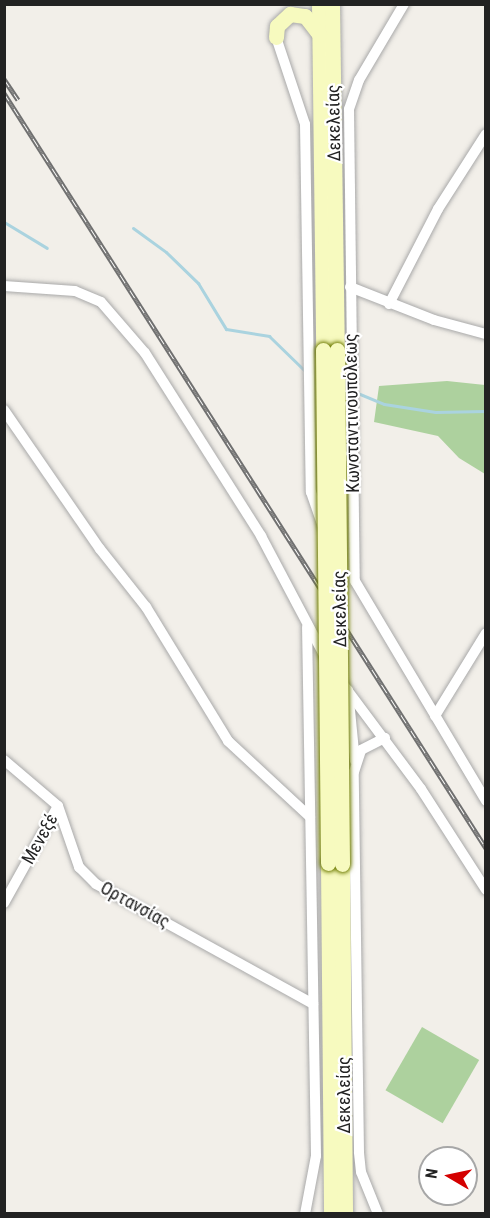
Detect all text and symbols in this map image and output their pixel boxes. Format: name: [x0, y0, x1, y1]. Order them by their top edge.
street label: Δεκελείας: [323, 84, 345, 162]
street label: Κωνσταντινουπόλεως: [340, 333, 364, 493]
street label: Δεκελείας: [329, 570, 351, 648]
street label: Μενεξέ: [17, 810, 63, 868]
street label: Ορτανσίας: [97, 877, 173, 933]
street label: Δεκελείας: [333, 1057, 355, 1133]
north arrow: [418, 1146, 478, 1206]
text: N: [422, 1167, 442, 1180]

